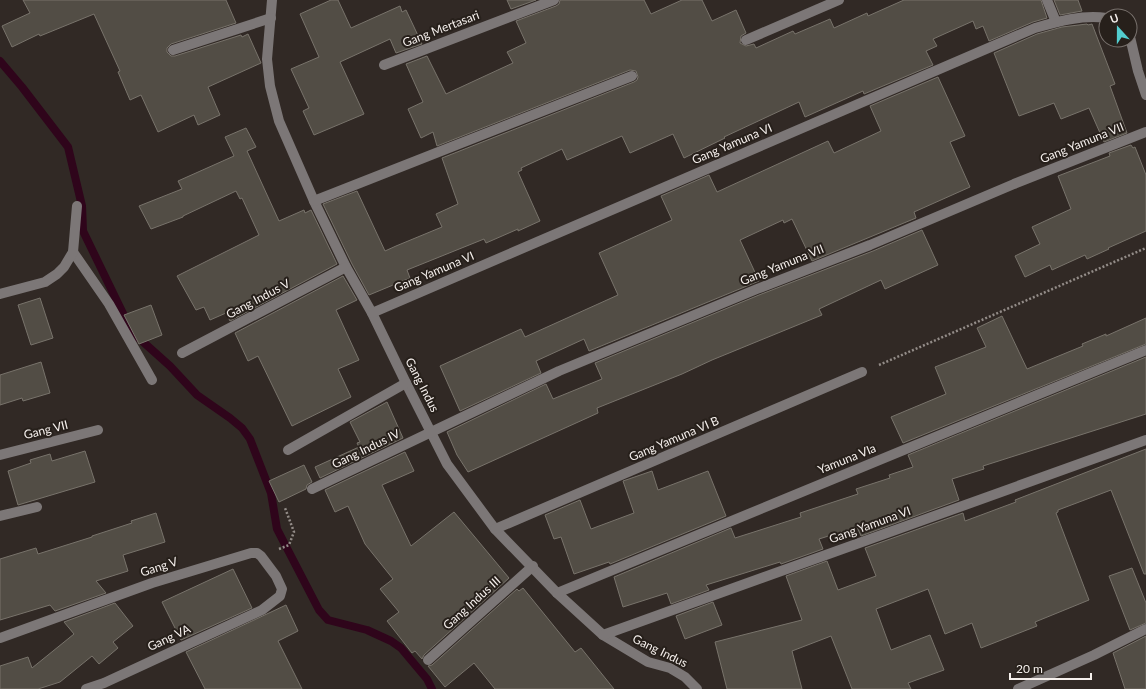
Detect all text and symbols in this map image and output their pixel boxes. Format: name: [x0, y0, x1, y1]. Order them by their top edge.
street label: Gang Mertasari: [400, 7, 481, 50]
north arrow: [1098, 8, 1138, 48]
text: U: [1108, 11, 1120, 26]
street label: Gang Yamuna VII: [1038, 119, 1126, 166]
street label: Gang Yamuna VI: [689, 120, 774, 167]
street label: Gang Yamuna VII: [738, 241, 826, 288]
street label: Gang Yamuna VI: [391, 248, 476, 295]
street label: Gang Indus V: [223, 275, 293, 322]
street label: Gang Indus: [402, 355, 443, 415]
street label: Gang Yamuna VI B: [626, 413, 721, 464]
street label: Gang VII: [22, 417, 70, 442]
street label: Gang Indus IV: [329, 425, 403, 471]
street label: Yamuna VIa: [816, 440, 878, 477]
street label: Gang Yamuna VI: [827, 503, 913, 546]
street label: Gang V: [138, 553, 180, 580]
street label: Gang Indus III: [440, 573, 504, 632]
street label: Gang VA: [145, 621, 194, 654]
street label: Gang Indus: [630, 631, 690, 670]
scale bar: [1010, 655, 1091, 681]
text: 20 m: [1016, 661, 1043, 676]

